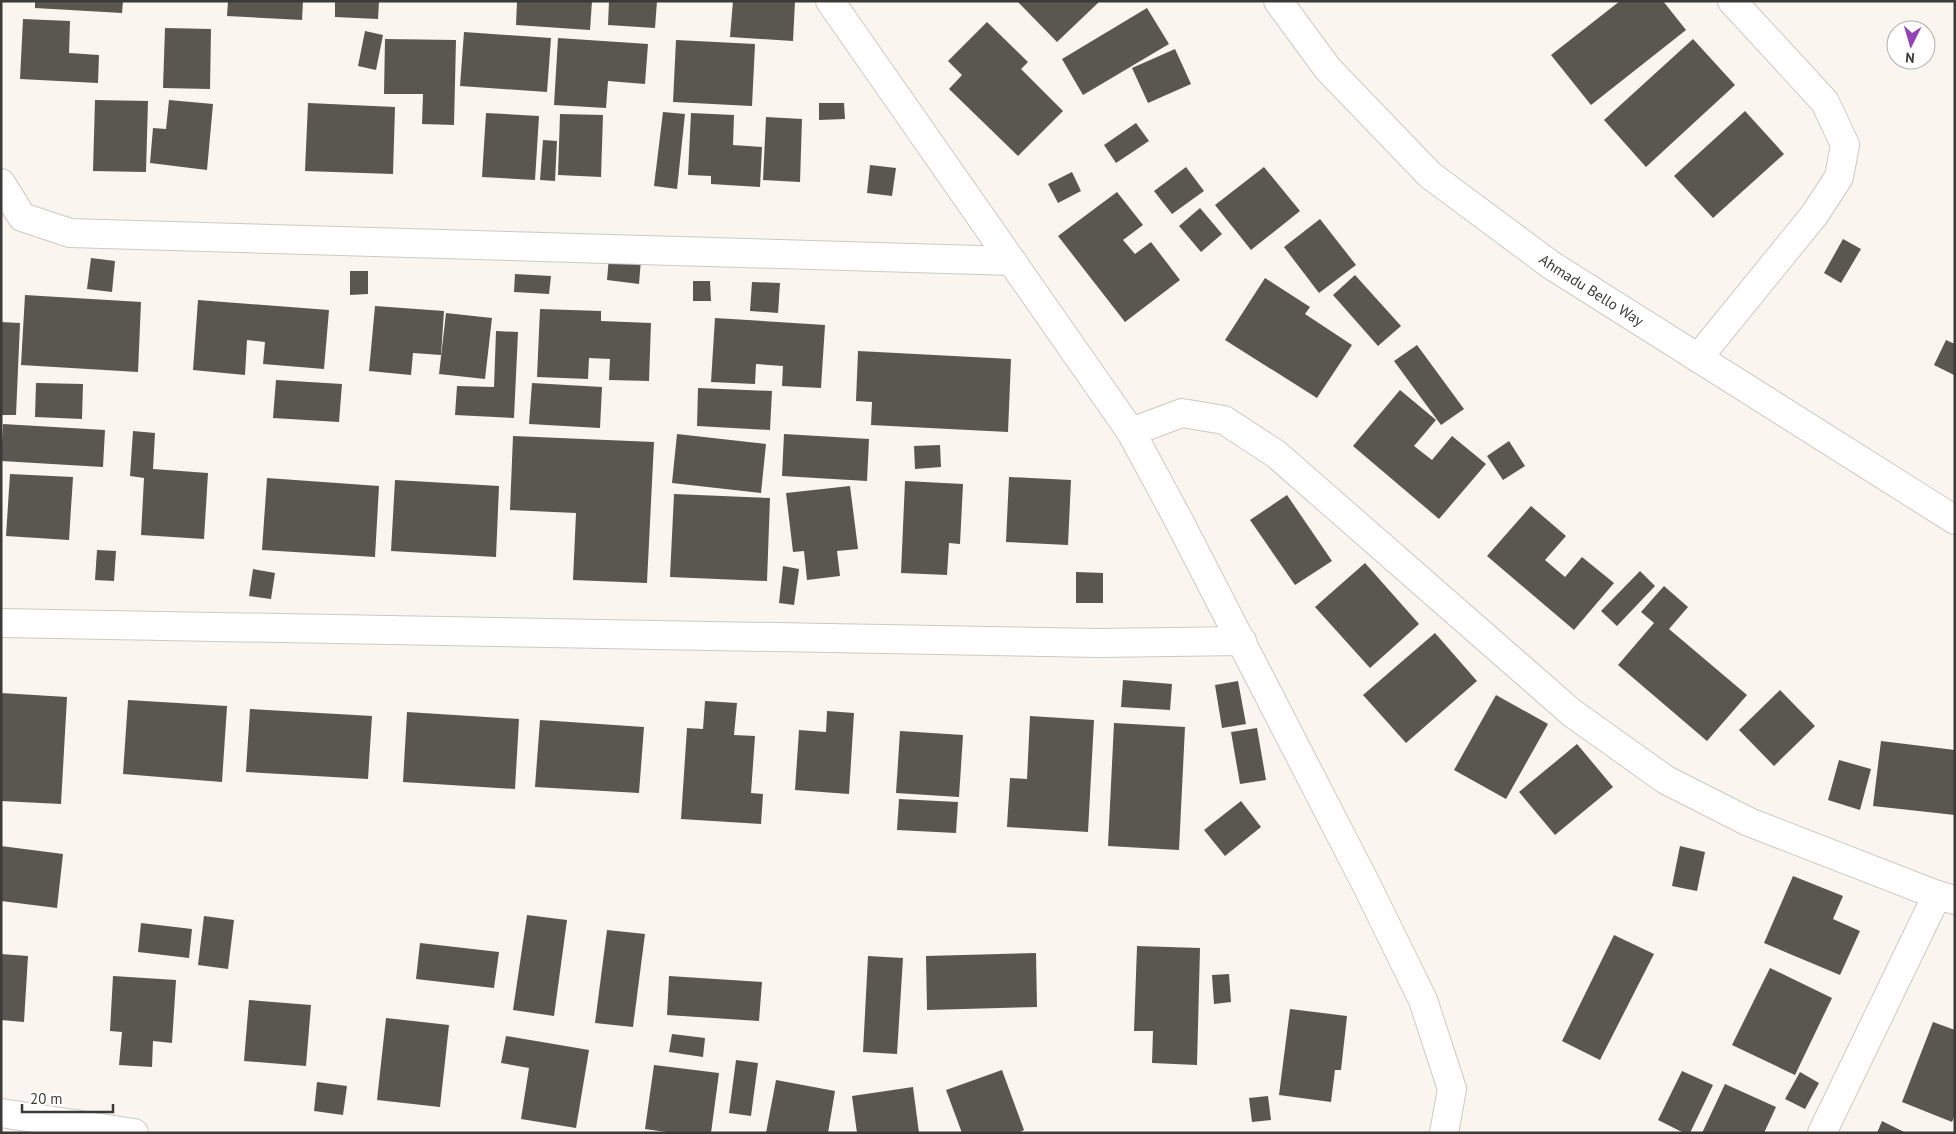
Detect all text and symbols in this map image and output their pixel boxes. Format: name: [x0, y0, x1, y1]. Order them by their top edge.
north arrow: [1886, 20, 1936, 70]
text: N: [1904, 49, 1915, 67]
street label: Ahmadu Bello Way: [1536, 250, 1647, 330]
scale bar: [22, 1082, 114, 1114]
text: 20 m: [30, 1089, 63, 1108]

